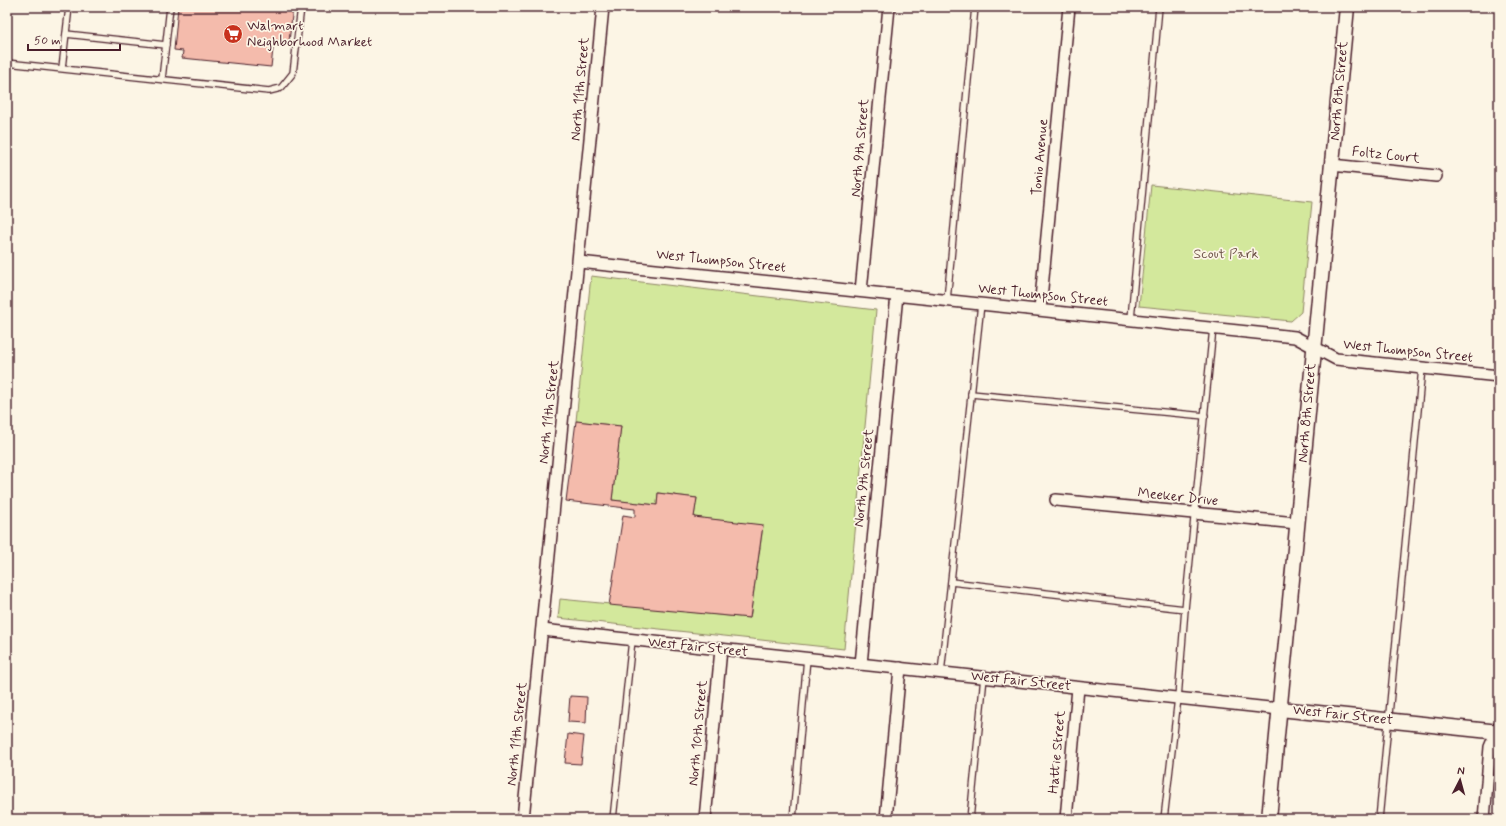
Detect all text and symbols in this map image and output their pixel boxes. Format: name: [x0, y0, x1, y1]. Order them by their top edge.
place label: Walmart Neighborhood Market: [247, 17, 372, 51]
supermarket icon: Walmart Neighborhood Market: [222, 23, 244, 45]
scale bar: [28, 26, 120, 52]
text: 50 m: [34, 33, 61, 49]
street label: North 11th Street: [566, 36, 594, 142]
street label: North 8th Street: [1326, 40, 1352, 142]
street label: North 9th Street: [847, 97, 873, 198]
street label: Tonio Avenue: [1028, 118, 1052, 196]
street label: Foltz Court: [1351, 142, 1422, 168]
street label: West Thompson Street: [655, 245, 787, 277]
park label: Scout Park: [1194, 245, 1259, 263]
street label: West Thompson Street: [977, 279, 1109, 311]
street label: West Thompson Street: [1342, 335, 1474, 367]
street label: North 11th Street: [535, 358, 563, 465]
street label: North 8th Street: [1294, 362, 1320, 464]
street label: North 9th Street: [850, 427, 878, 528]
street label: Meeker Drive: [1137, 484, 1219, 510]
street label: West Fair Street: [647, 633, 749, 661]
street label: West Fair Street: [970, 667, 1072, 695]
street label: North 10th Street: [684, 679, 712, 787]
street label: North 11th Street: [503, 680, 531, 787]
street label: West Fair Street: [1292, 701, 1394, 729]
street label: Hattie Street: [1044, 709, 1070, 794]
north arrow: [1440, 760, 1480, 800]
text: N: [1457, 764, 1465, 778]

